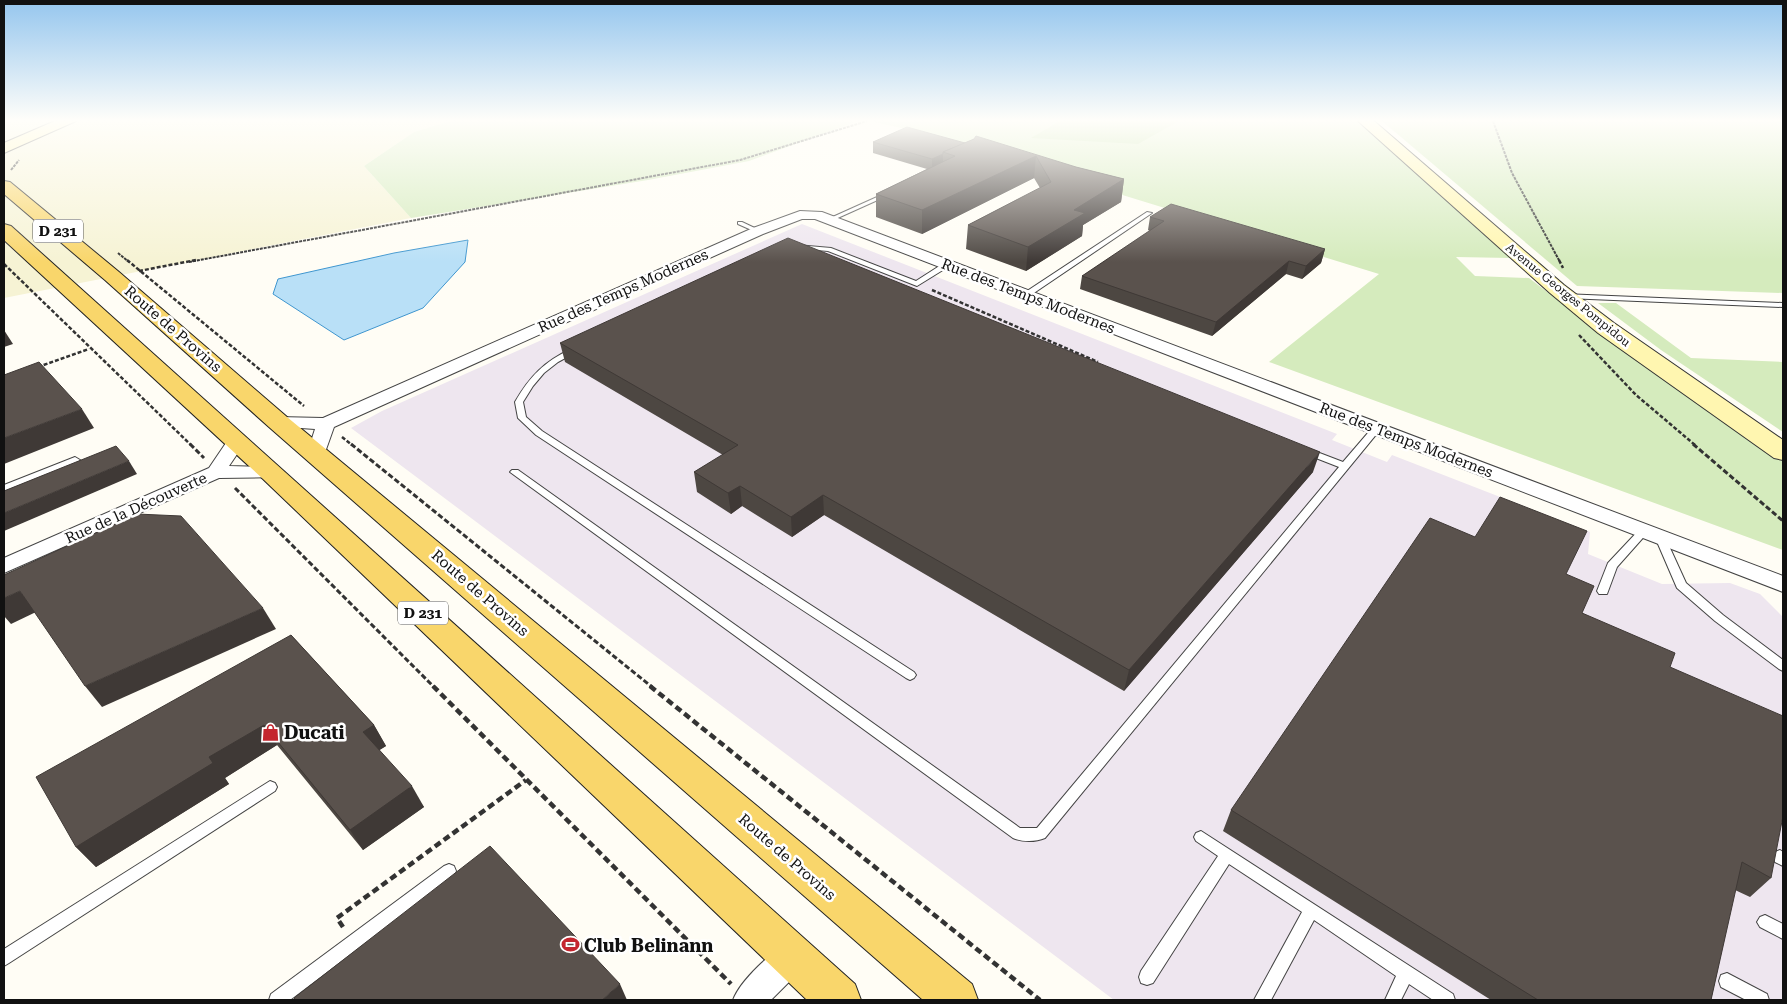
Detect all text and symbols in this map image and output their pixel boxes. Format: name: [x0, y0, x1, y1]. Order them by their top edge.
road number: D 231: [33, 220, 83, 242]
street label: Avenue Georges Pompidou: [1503, 240, 1634, 350]
street label: Rue des Temps Modernes: [535, 245, 711, 337]
street label: Rue des Temps Modernes: [939, 255, 1117, 337]
street label: Route de Provins: [121, 282, 225, 376]
street label: Rue des Temps Modernes: [1317, 399, 1495, 481]
street label: Rue de la Découverte: [62, 469, 210, 547]
street label: Route de Provins: [428, 546, 532, 640]
road number: D 231: [398, 602, 448, 624]
shop icon: Ducati: [260, 722, 280, 742]
place label: Ducati: [284, 722, 345, 743]
street label: Route de Provins: [735, 810, 839, 904]
sports icon: Club Belinann: [560, 935, 580, 955]
place label: Club Belinann: [584, 935, 713, 956]

